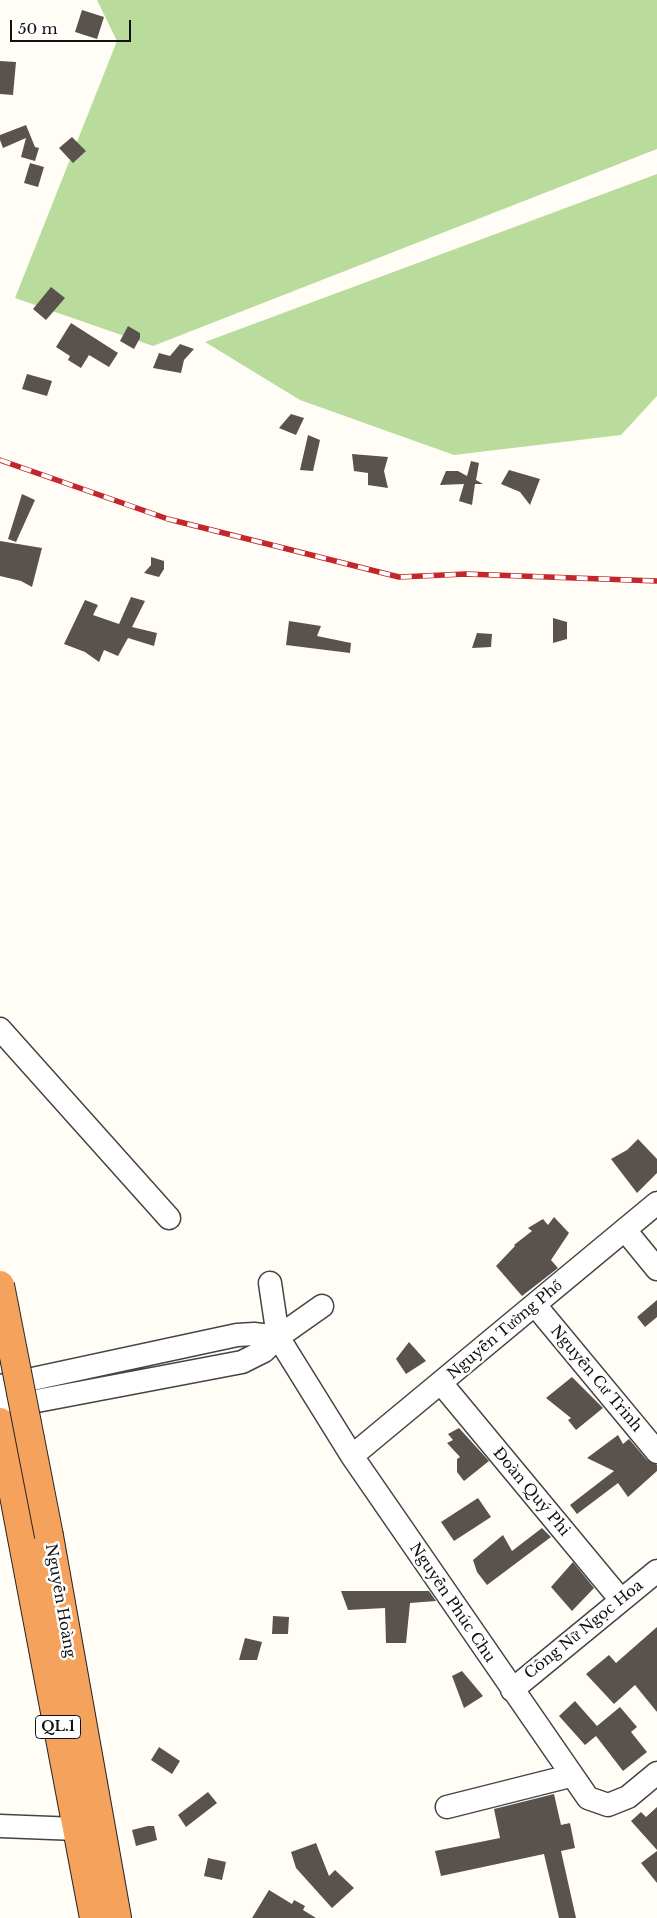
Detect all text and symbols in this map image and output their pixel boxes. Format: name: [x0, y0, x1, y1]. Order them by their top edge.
scale bar: [12, 10, 134, 42]
text: 50 m: [18, 19, 58, 38]
street label: Nguyễn Tường Phổ: [444, 1277, 566, 1383]
street label: Nguyễn Cư Trinh: [546, 1322, 646, 1436]
street label: Đoàn Quý Phi: [489, 1444, 573, 1540]
street label: Nguyễn Phúc Chu: [405, 1540, 499, 1666]
street label: Nguyễn Hoàng: [41, 1543, 79, 1659]
street label: Công Nữ Ngọc Hoa: [521, 1577, 647, 1683]
road number: QL.1: [36, 1715, 80, 1738]

